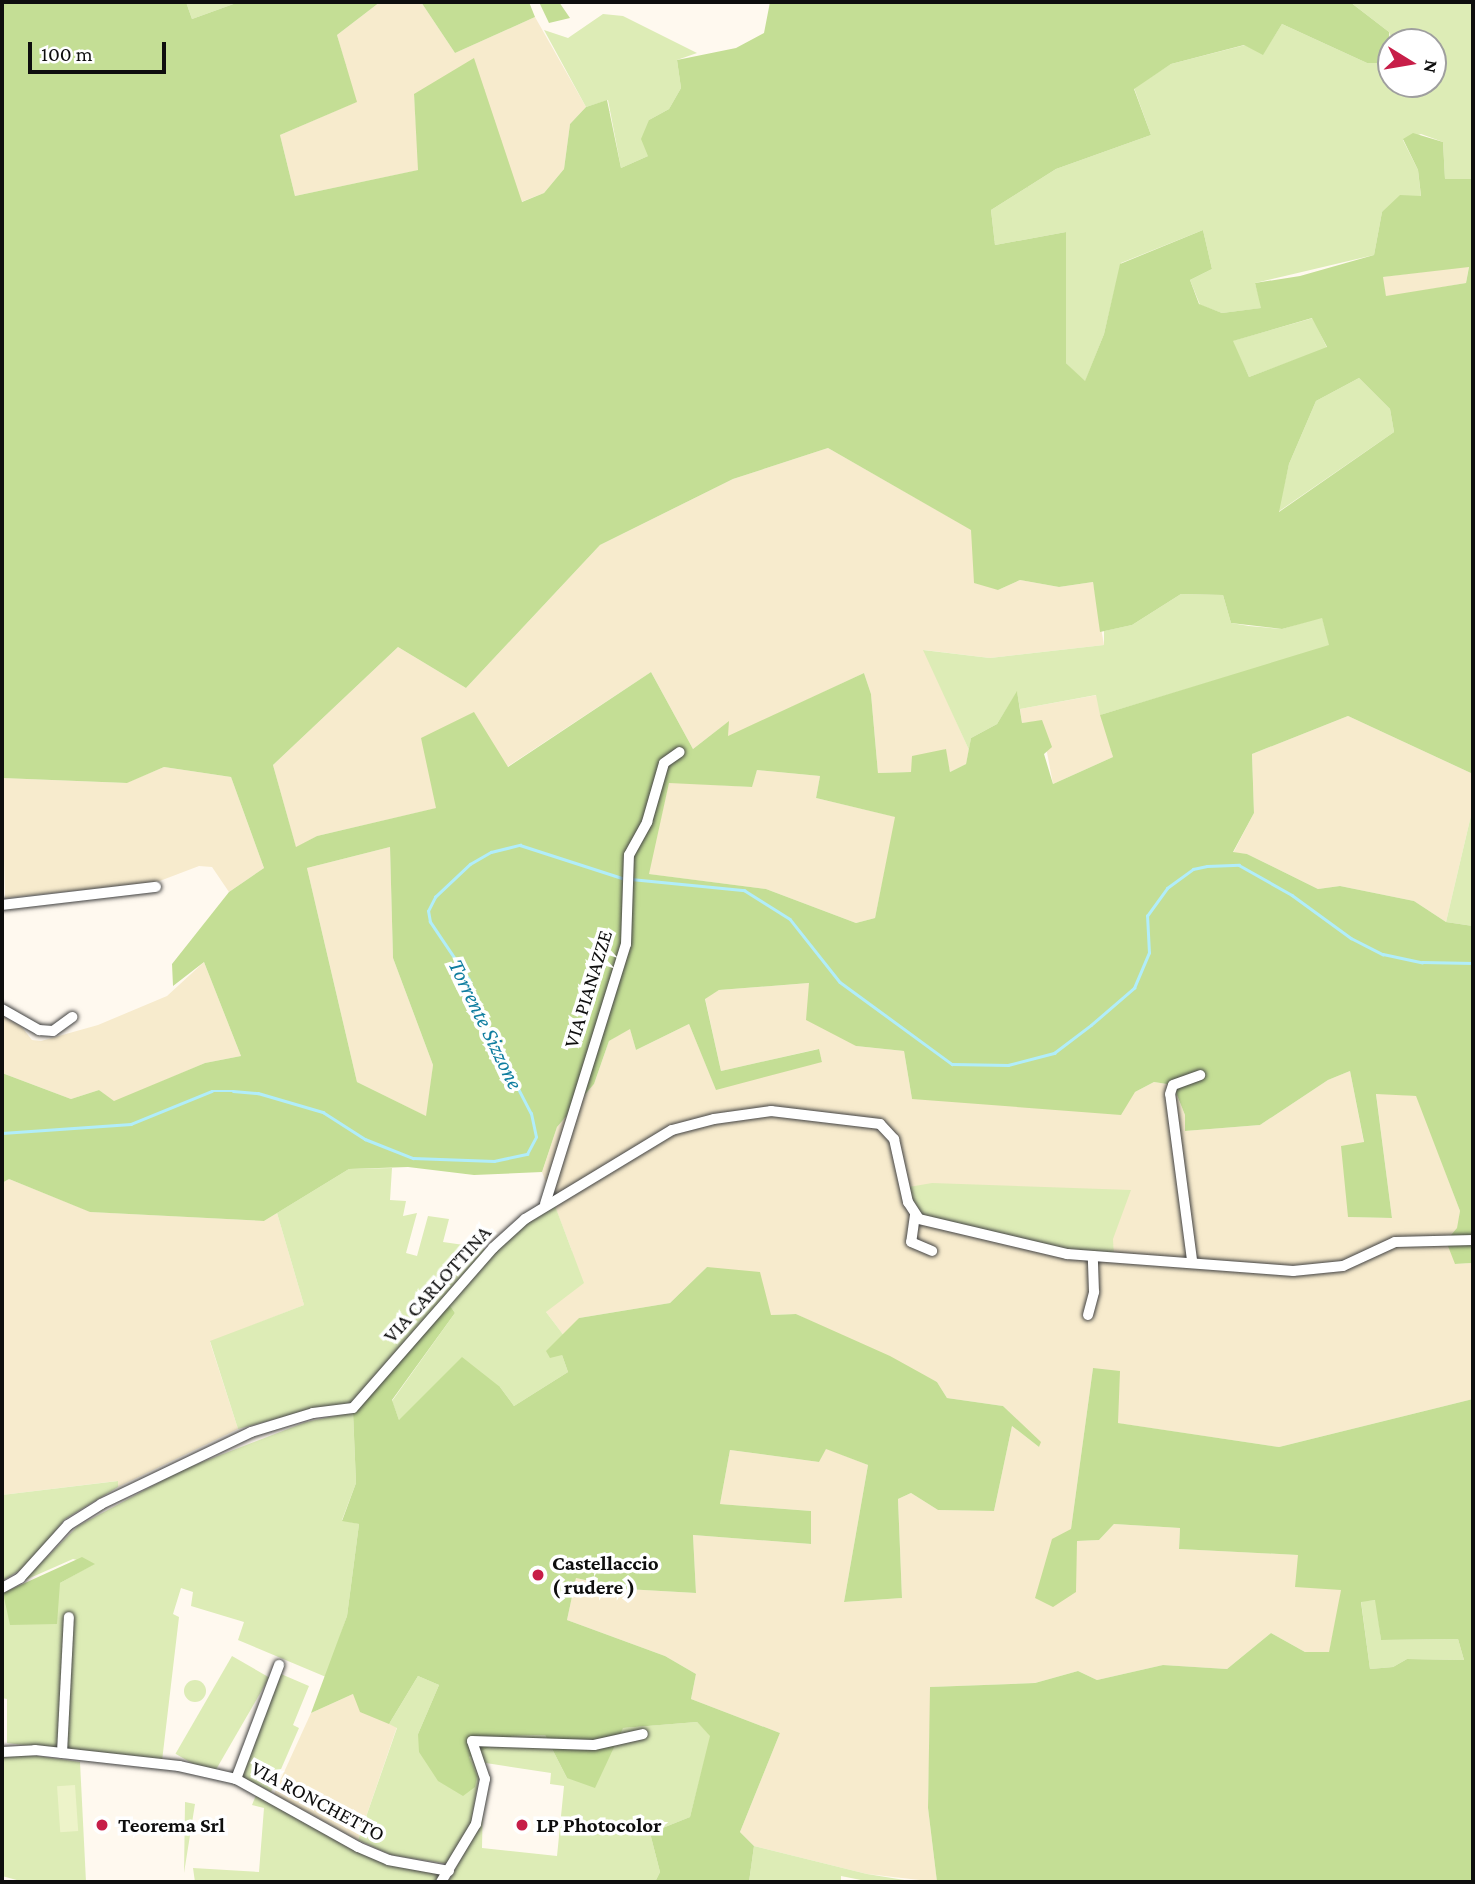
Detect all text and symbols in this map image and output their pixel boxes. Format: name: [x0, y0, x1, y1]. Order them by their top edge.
scale bar: [32, 28, 170, 72]
north arrow: [1377, 28, 1447, 98]
text: 100 m: [41, 42, 93, 66]
text: N: [1420, 58, 1443, 75]
street label: VIA PIANAZZE: [558, 927, 618, 1051]
water label: Torrente Sizzone: [442, 954, 530, 1094]
street label: VIA CARLOTTINA: [378, 1220, 496, 1348]
place label: Castellaccio ( rudere ): [552, 1550, 659, 1600]
marker: Castellaccio ( rudere ): [530, 1567, 546, 1583]
street label: VIA RONCHETTO: [247, 1755, 389, 1847]
place label: Teorema Srl: [118, 1812, 225, 1838]
place label: LP Photocolor: [536, 1812, 662, 1838]
marker: Teorema Srl: [92, 1815, 112, 1835]
marker: LP Photocolor: [514, 1817, 530, 1833]

